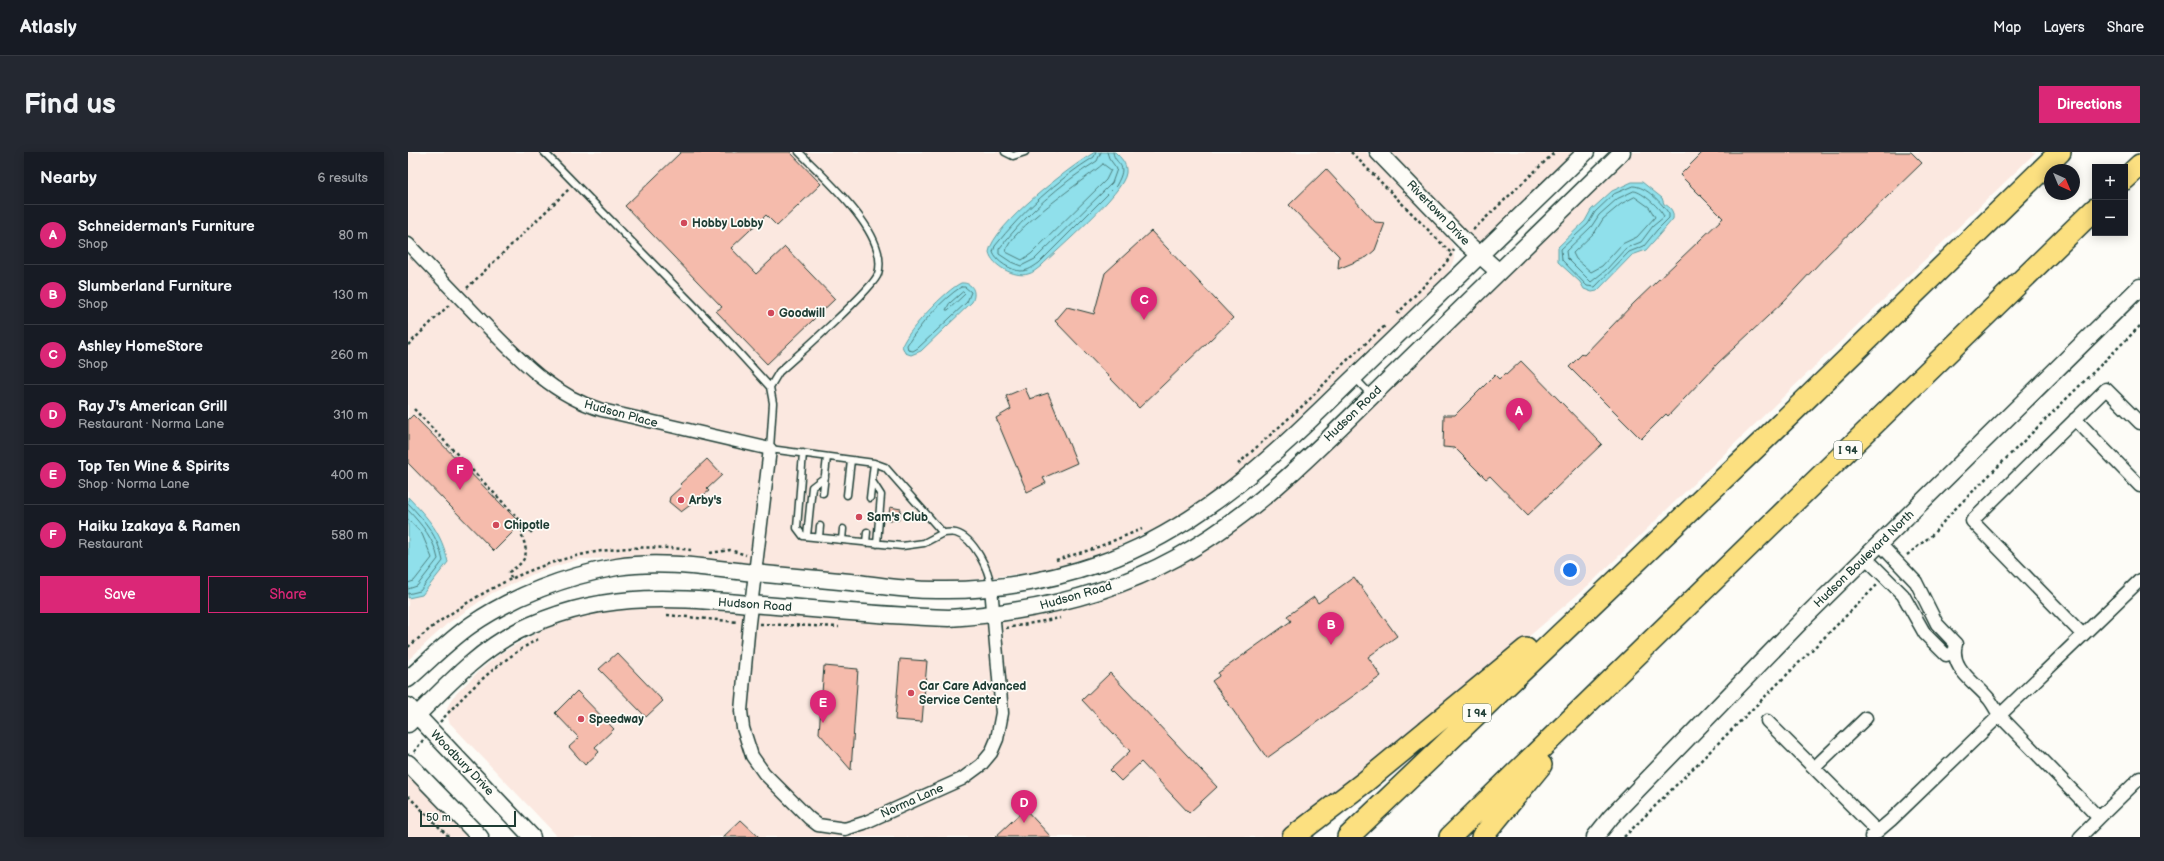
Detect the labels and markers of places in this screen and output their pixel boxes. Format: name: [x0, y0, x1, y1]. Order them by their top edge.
place label: Hobby Lobby: [692, 216, 764, 231]
marker: Hobby Lobby: [679, 218, 689, 228]
pin: C: [1131, 287, 1157, 320]
place label: Goodwill: [779, 306, 825, 321]
marker: Goodwill: [766, 308, 776, 318]
pin: A: [1506, 398, 1532, 431]
pin: F: [447, 457, 473, 490]
place label: Arby's: [688, 493, 722, 508]
marker: Arby's: [676, 495, 686, 505]
place label: Sam's Club: [867, 510, 928, 525]
marker: Sam's Club: [854, 512, 864, 522]
place label: Chipotle: [504, 518, 550, 533]
marker: Chipotle: [491, 520, 501, 530]
pin: B: [1318, 612, 1344, 645]
place label: Car Care Advanced Service Center: [919, 679, 1026, 708]
marker: Car Care Advanced Service Center: [906, 688, 916, 698]
pin: E: [810, 690, 836, 723]
place label: Speedway: [589, 712, 644, 727]
marker: Speedway: [576, 714, 586, 724]
pin: D: [1011, 790, 1037, 823]

